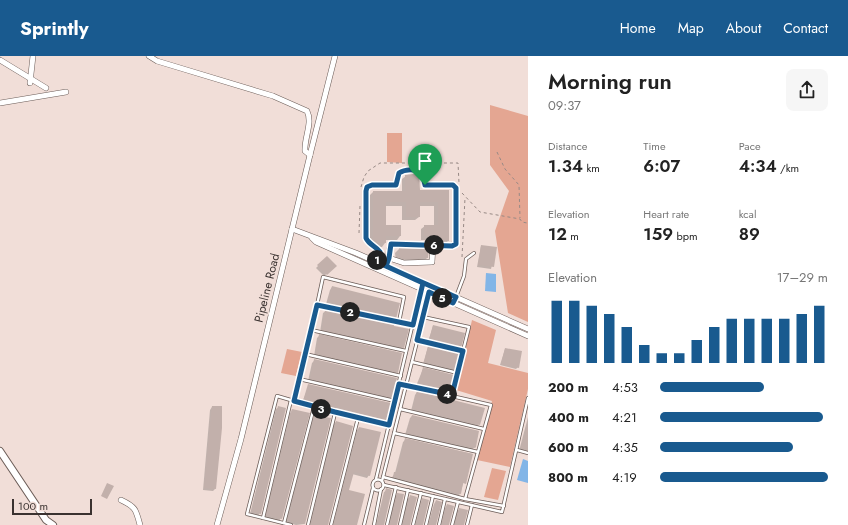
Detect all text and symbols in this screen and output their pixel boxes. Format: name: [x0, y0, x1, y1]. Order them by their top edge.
text: Sprintly: [20, 15, 89, 42]
text: Home: [620, 18, 656, 38]
text: Map: [678, 18, 704, 38]
text: About: [726, 18, 761, 38]
text: Contact: [783, 18, 828, 38]
text: Morning run: [548, 65, 672, 97]
button: share: [786, 69, 828, 111]
text: 09:37: [548, 96, 581, 115]
text: Distance: [548, 138, 587, 154]
text: Time: [643, 138, 666, 154]
text: Pace: [739, 138, 761, 154]
pin: [408, 144, 442, 185]
icon: arrive: [414, 150, 436, 172]
text: 1.34: [548, 154, 583, 178]
text: 6:07: [643, 154, 680, 178]
text: 4:34: [739, 154, 777, 178]
text: km: [583, 160, 600, 176]
text: /km: [777, 160, 799, 176]
text: Elevation: [548, 206, 590, 222]
text: Heart rate: [643, 206, 689, 222]
text: kcal: [739, 206, 756, 222]
text: 12: [548, 222, 567, 246]
text: 159: [643, 222, 673, 246]
text: 89: [739, 222, 760, 246]
text: m: [567, 228, 579, 244]
text: bpm: [673, 228, 698, 244]
pin: 6: [424, 235, 444, 255]
text: 6: [430, 237, 438, 253]
pin: 1: [367, 250, 387, 270]
street label: Pipeline Road: [250, 252, 284, 324]
text: 1: [374, 252, 380, 268]
text: Elevation: [548, 268, 597, 287]
text: 17–29 m: [777, 268, 828, 287]
pin: 5: [432, 288, 452, 308]
text: 5: [438, 290, 446, 306]
pin: 2: [340, 302, 360, 322]
text: 2: [346, 304, 354, 320]
text: 200 m: [548, 378, 588, 397]
text: 4:53: [612, 378, 638, 397]
pin: 4: [437, 384, 457, 404]
text: 4: [443, 386, 451, 402]
pin: 3: [311, 399, 331, 419]
text: 3: [318, 401, 324, 417]
text: 400 m: [548, 408, 589, 427]
text: 4:21: [612, 408, 637, 427]
text: 600 m: [548, 438, 588, 457]
text: 4:35: [612, 438, 638, 457]
text: 800 m: [548, 468, 588, 487]
text: 4:19: [612, 468, 637, 487]
scale bar: [12, 497, 92, 516]
text: 100 m: [18, 498, 48, 514]

